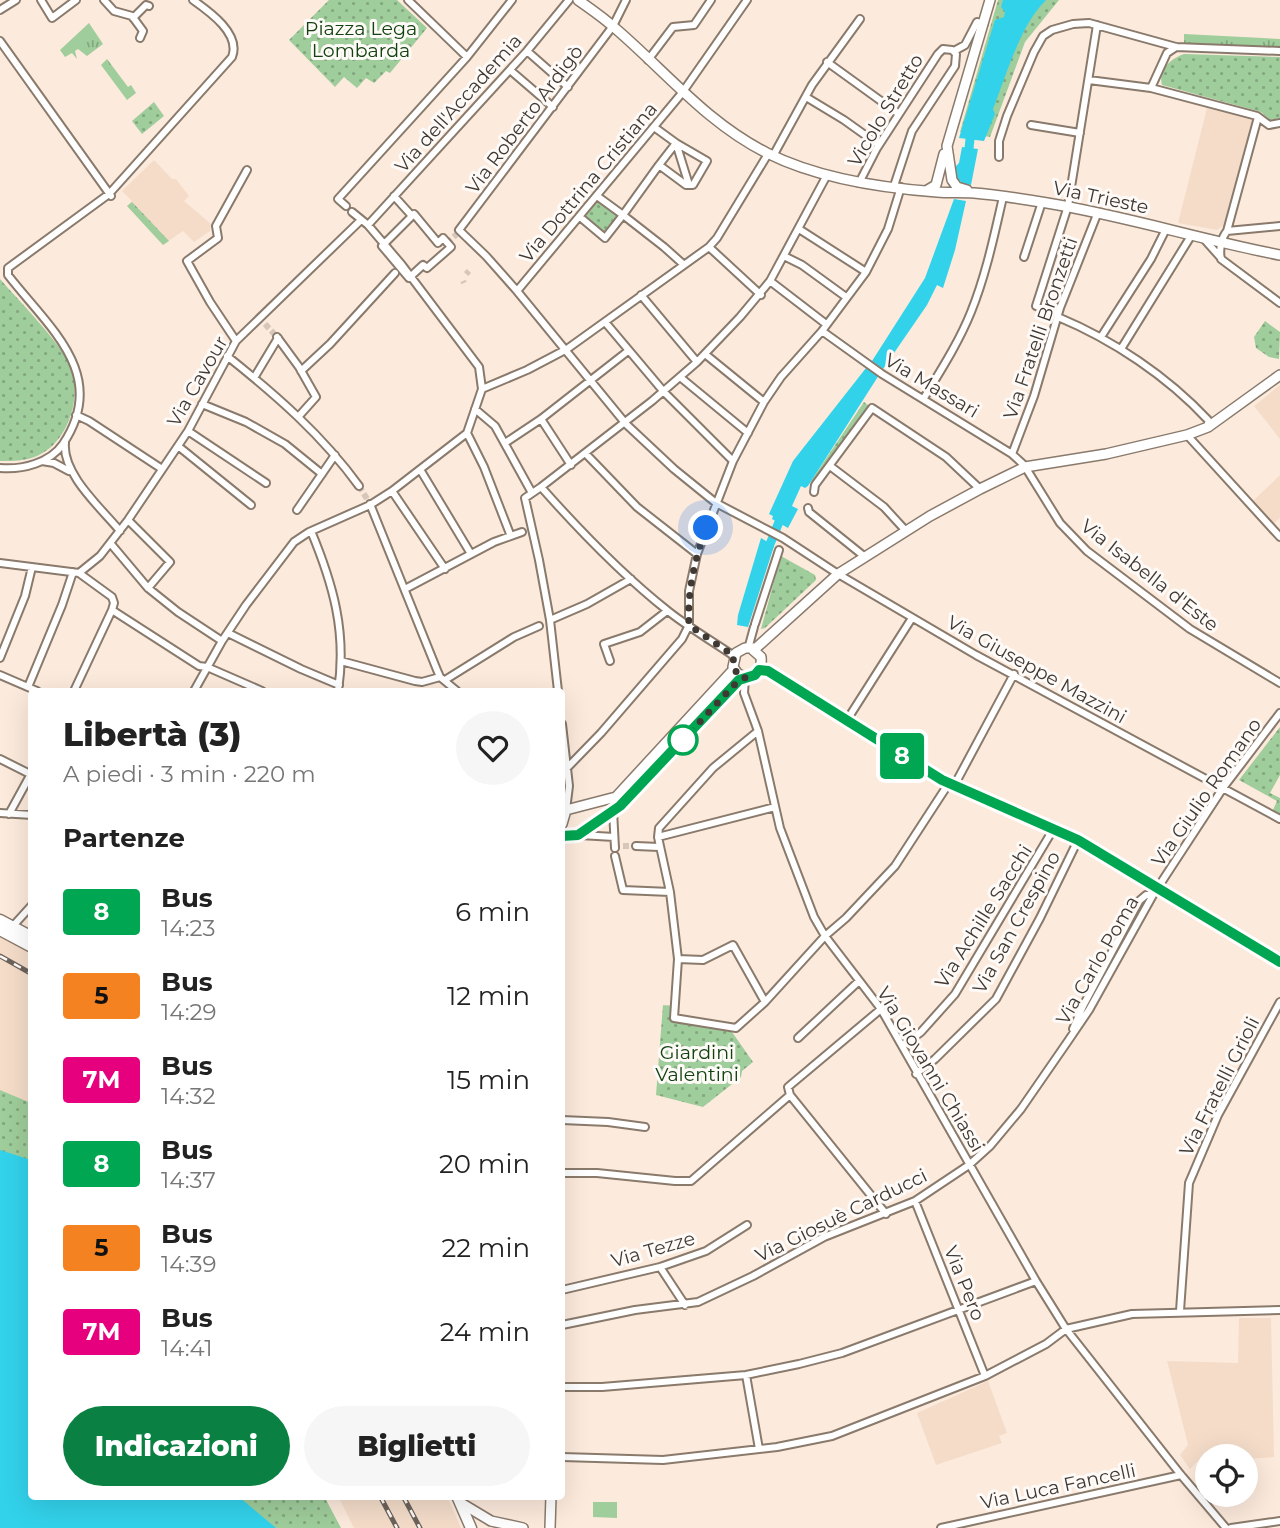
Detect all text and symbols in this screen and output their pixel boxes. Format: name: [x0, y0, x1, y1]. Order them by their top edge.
park label: Piazza Lega Lombarda: [305, 17, 417, 62]
street label: Via dell'Accademia: [390, 29, 527, 177]
street label: Via Roberto Ardigò: [461, 40, 588, 198]
street label: Vicolo Stretto: [843, 50, 928, 171]
street label: Via Dottrina Cristiana: [515, 98, 662, 267]
street label: Via Trieste: [1051, 176, 1151, 219]
street label: Via Fratelli Bronzetti: [999, 234, 1082, 422]
street label: Via Cavour: [162, 332, 233, 431]
street label: Via Massari: [880, 348, 983, 423]
your location: [688, 510, 723, 545]
street label: Via Isabella d'Este: [1076, 514, 1223, 636]
street label: Via Giuseppe Mazzini: [943, 611, 1130, 728]
button: heart: [456, 711, 530, 785]
text: Libertà (3): [63, 714, 241, 754]
street label: Via Giulio Romano: [1147, 714, 1266, 871]
unlabelled marker: [668, 725, 698, 755]
line badge: 8: [879, 733, 925, 779]
text: 8: [894, 741, 910, 770]
text: A piedi · 3 min · 220 m: [63, 760, 316, 788]
text: Partenze: [63, 822, 185, 854]
street label: Via Achille Sacchi: [930, 840, 1037, 992]
street label: Via San Crespino: [968, 847, 1065, 997]
text: Bus: [161, 882, 213, 914]
street label: Via Carlo Poma: [1051, 892, 1144, 1029]
text: 6 min: [455, 896, 530, 928]
text: 8: [94, 897, 109, 926]
text: 14:23: [161, 914, 216, 942]
text: Bus: [161, 966, 213, 998]
text: 12 min: [447, 980, 530, 1012]
text: 5: [94, 981, 109, 1010]
street label: Via Giovanni Chiassi: [872, 982, 989, 1156]
text: 14:29: [161, 998, 217, 1026]
street label: Via Fratelli Grioli: [1175, 1013, 1264, 1159]
park label: Giardini Valentini: [655, 1041, 739, 1086]
text: Bus: [161, 1050, 213, 1082]
text: 15 min: [447, 1064, 530, 1096]
text: 7M: [83, 1065, 120, 1094]
text: 14:32: [161, 1082, 215, 1110]
text: Bus: [161, 1134, 213, 1166]
text: 20 min: [439, 1148, 530, 1180]
text: 8: [94, 1149, 109, 1178]
street label: Via Giosuè Carducci: [752, 1164, 931, 1267]
text: 14:37: [161, 1166, 216, 1194]
text: Bus: [161, 1218, 213, 1250]
street label: Via Tezze: [609, 1227, 698, 1272]
text: 22 min: [441, 1232, 530, 1264]
text: 5: [94, 1233, 109, 1262]
street label: Via Pero: [939, 1243, 990, 1324]
text: 14:39: [161, 1250, 217, 1278]
text: Bus: [161, 1302, 213, 1334]
text: 24 min: [440, 1316, 530, 1348]
text: 7M: [83, 1317, 120, 1346]
text: 14:41: [161, 1334, 212, 1362]
button: Indicazioni: [63, 1406, 290, 1486]
button: Biglietti: [304, 1406, 530, 1486]
map controls: [1195, 1444, 1258, 1507]
button: locate: [1195, 1444, 1258, 1507]
street label: Via Luca Fancelli: [978, 1459, 1138, 1514]

